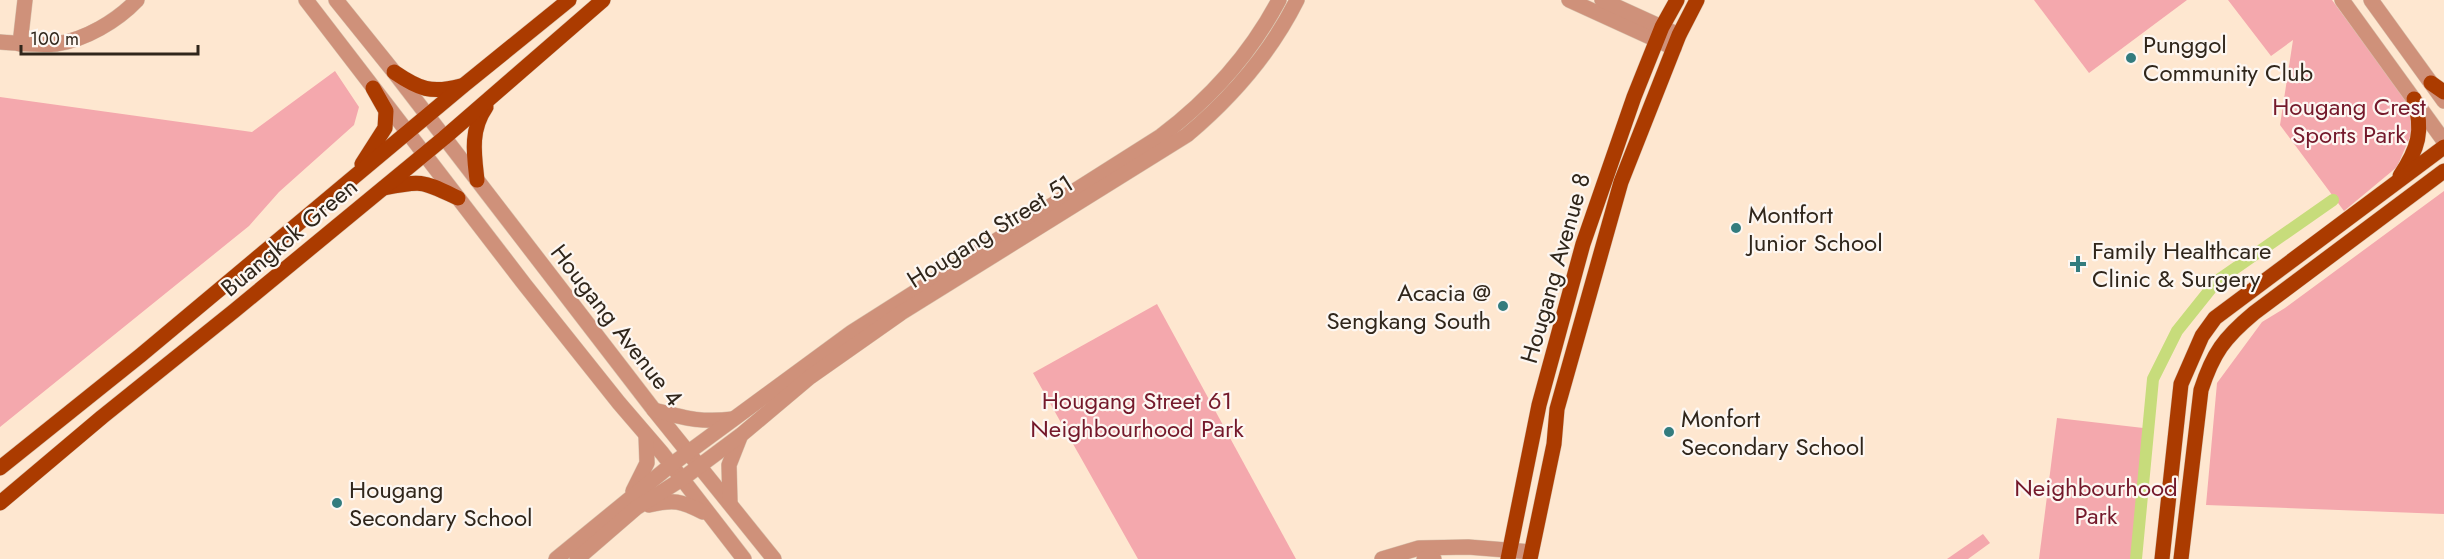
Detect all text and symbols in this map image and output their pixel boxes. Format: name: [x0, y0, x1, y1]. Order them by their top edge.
scale bar: [21, 18, 198, 56]
text: 100 m: [30, 26, 79, 52]
place label: Punggol Community Club: [2143, 27, 2313, 90]
marker: Punggol Community Club: [2124, 51, 2138, 65]
park label: Hougang Crest Sports Park: [2272, 89, 2426, 152]
street label: Hougang Street 51: [900, 166, 1080, 296]
street label: Buangkok Green: [213, 169, 365, 305]
street label: Hougang Avenue 8: [1511, 169, 1599, 367]
place label: Montfort Junior School: [1745, 197, 1883, 260]
marker: Montfort Junior School: [1729, 221, 1743, 235]
place label: Family Healthcare Clinic & Surgery: [2092, 233, 2271, 296]
street label: Hougang Avenue 4: [542, 236, 692, 414]
marker: Family Healthcare Clinic & Surgery: [2069, 255, 2087, 273]
place label: Acacia @ Sengkang South: [1326, 275, 1491, 338]
marker: Acacia @ Sengkang South: [1496, 299, 1510, 313]
park label: Hougang Street 61 Neighbourhood Park: [1030, 383, 1244, 446]
place label: Monfort Secondary School: [1681, 401, 1865, 464]
marker: Monfort Secondary School: [1662, 425, 1676, 439]
park label: Neighbourhood Park: [2014, 470, 2178, 533]
place label: Hougang Secondary School: [349, 472, 533, 535]
marker: Hougang Secondary School: [330, 496, 344, 510]

